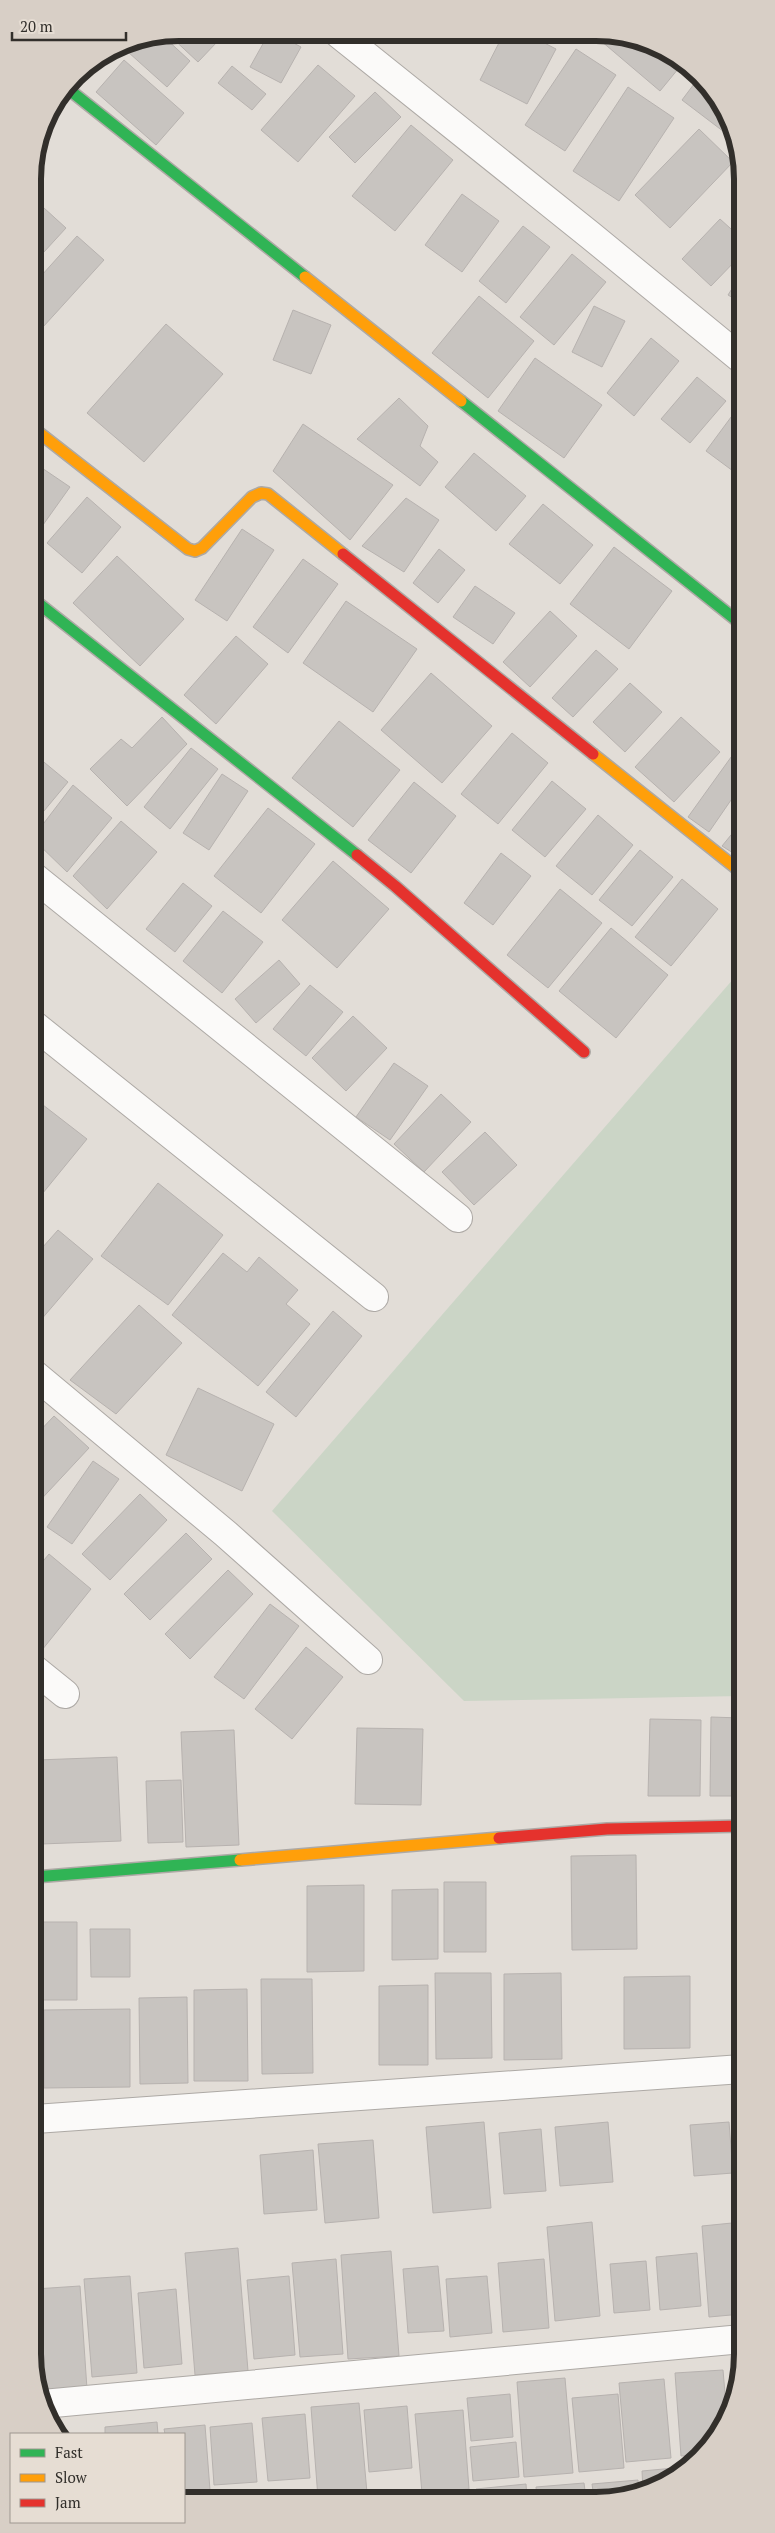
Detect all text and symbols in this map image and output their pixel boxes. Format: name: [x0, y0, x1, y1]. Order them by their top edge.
scale bar: [12, 10, 126, 42]
text: 20 m: [20, 16, 53, 36]
legend: [10, 2433, 185, 2523]
text: Fast: [55, 2442, 83, 2462]
text: Slow: [55, 2467, 88, 2487]
text: Jam: [55, 2492, 81, 2512]

